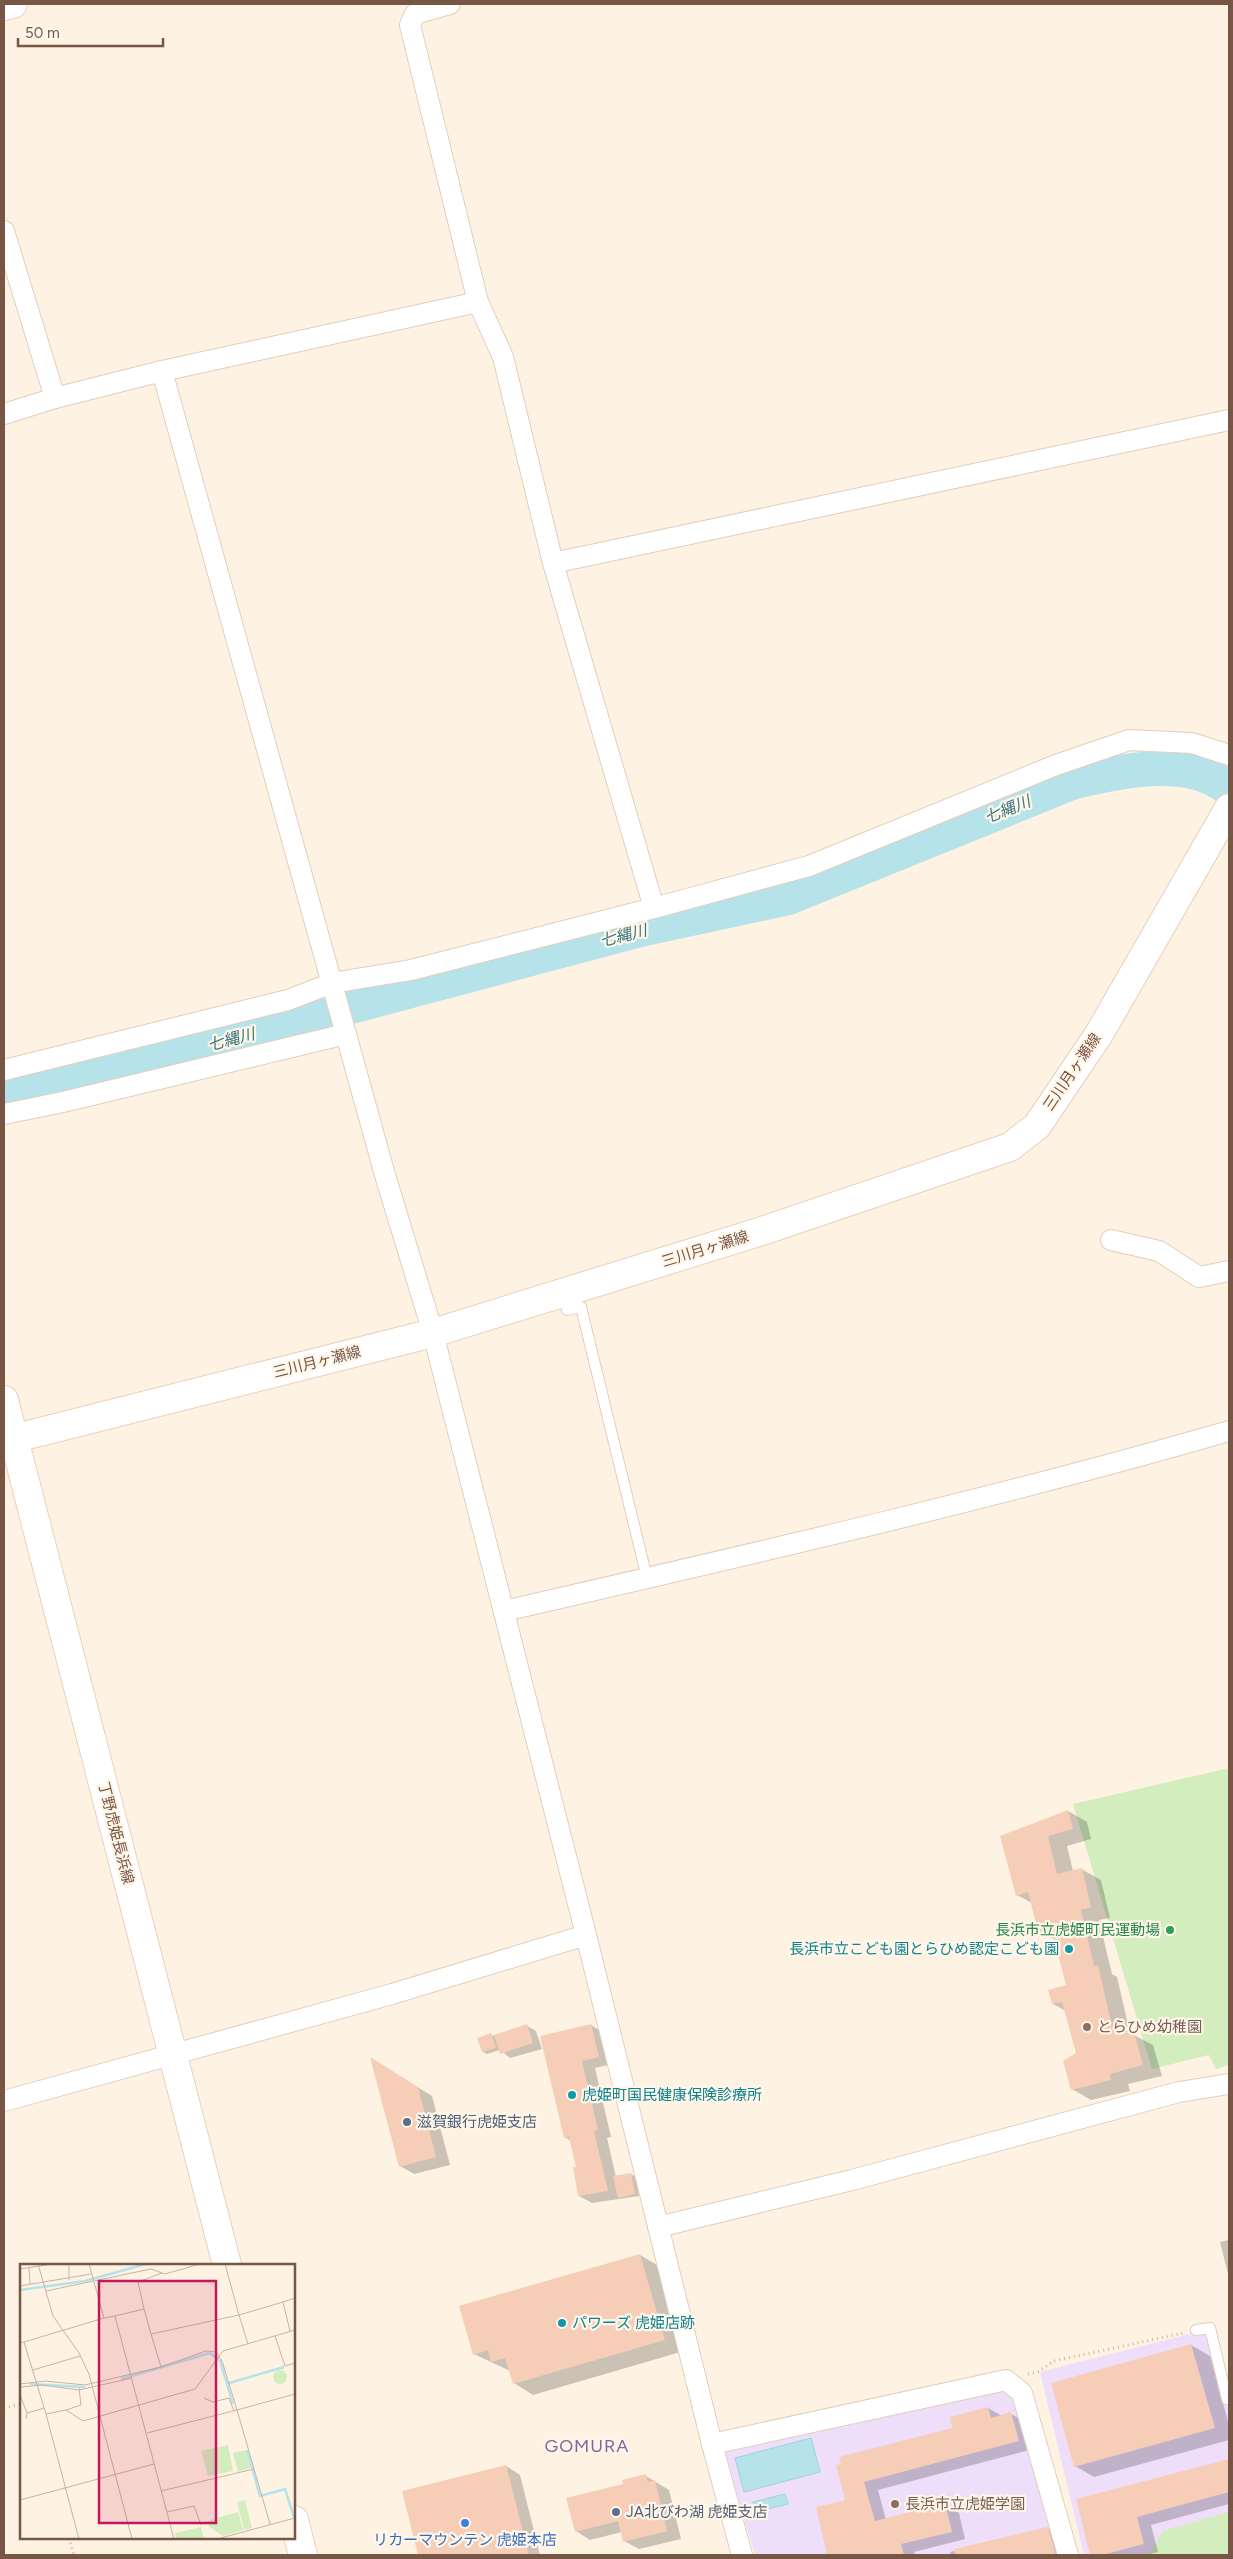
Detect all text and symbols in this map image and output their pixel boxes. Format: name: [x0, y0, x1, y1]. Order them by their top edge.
scale bar: [18, 15, 162, 47]
text: 50 m: [25, 24, 60, 42]
water label: 七縄川: [981, 791, 1035, 827]
water label: 七縄川: [598, 920, 651, 951]
water label: 七縄川: [205, 1024, 259, 1055]
street label: 三川月ヶ瀬線: [1039, 1030, 1105, 1114]
street label: 三川月ヶ瀬線: [659, 1227, 751, 1271]
street label: 三川月ヶ瀬線: [271, 1342, 363, 1382]
street label: 丁野虎姫長浜線: [95, 1780, 137, 1886]
place label: 長浜市立虎姫町民運動場: [995, 1921, 1160, 1939]
marker: 長浜市立虎姫町民運動場: [1164, 1924, 1176, 1936]
place label: 長浜市立こども園とらひめ認定こども園: [789, 1940, 1059, 1958]
marker: 長浜市立こども園とらひめ認定こども園: [1063, 1943, 1075, 1955]
place label: とらひめ幼稚園: [1097, 2018, 1202, 2036]
marker: とらひめ幼稚園: [1081, 2021, 1093, 2033]
place label: 虎姫町国民健康保険診療所: [582, 2086, 762, 2104]
marker: 虎姫町国民健康保険診療所: [566, 2089, 578, 2101]
place label: 滋賀銀行虎姫支店: [417, 2113, 537, 2131]
marker: 滋賀銀行虎姫支店: [401, 2116, 413, 2128]
inset map: [20, 2264, 295, 2539]
place label: パワーズ 虎姫店跡: [572, 2314, 695, 2332]
marker: パワーズ 虎姫店跡: [556, 2317, 568, 2329]
district label: GOMURA: [544, 2435, 630, 2457]
place label: 長浜市立虎姫学園: [905, 2495, 1025, 2513]
marker: 長浜市立虎姫学園: [889, 2498, 901, 2510]
place label: JA北びわ湖 虎姫支店: [626, 2503, 768, 2521]
marker: JA北びわ湖 虎姫支店: [610, 2506, 622, 2518]
marker: リカーマウンテン 虎姫本店: [459, 2517, 471, 2529]
place label: リカーマウンテン 虎姫本店: [373, 2531, 557, 2549]

